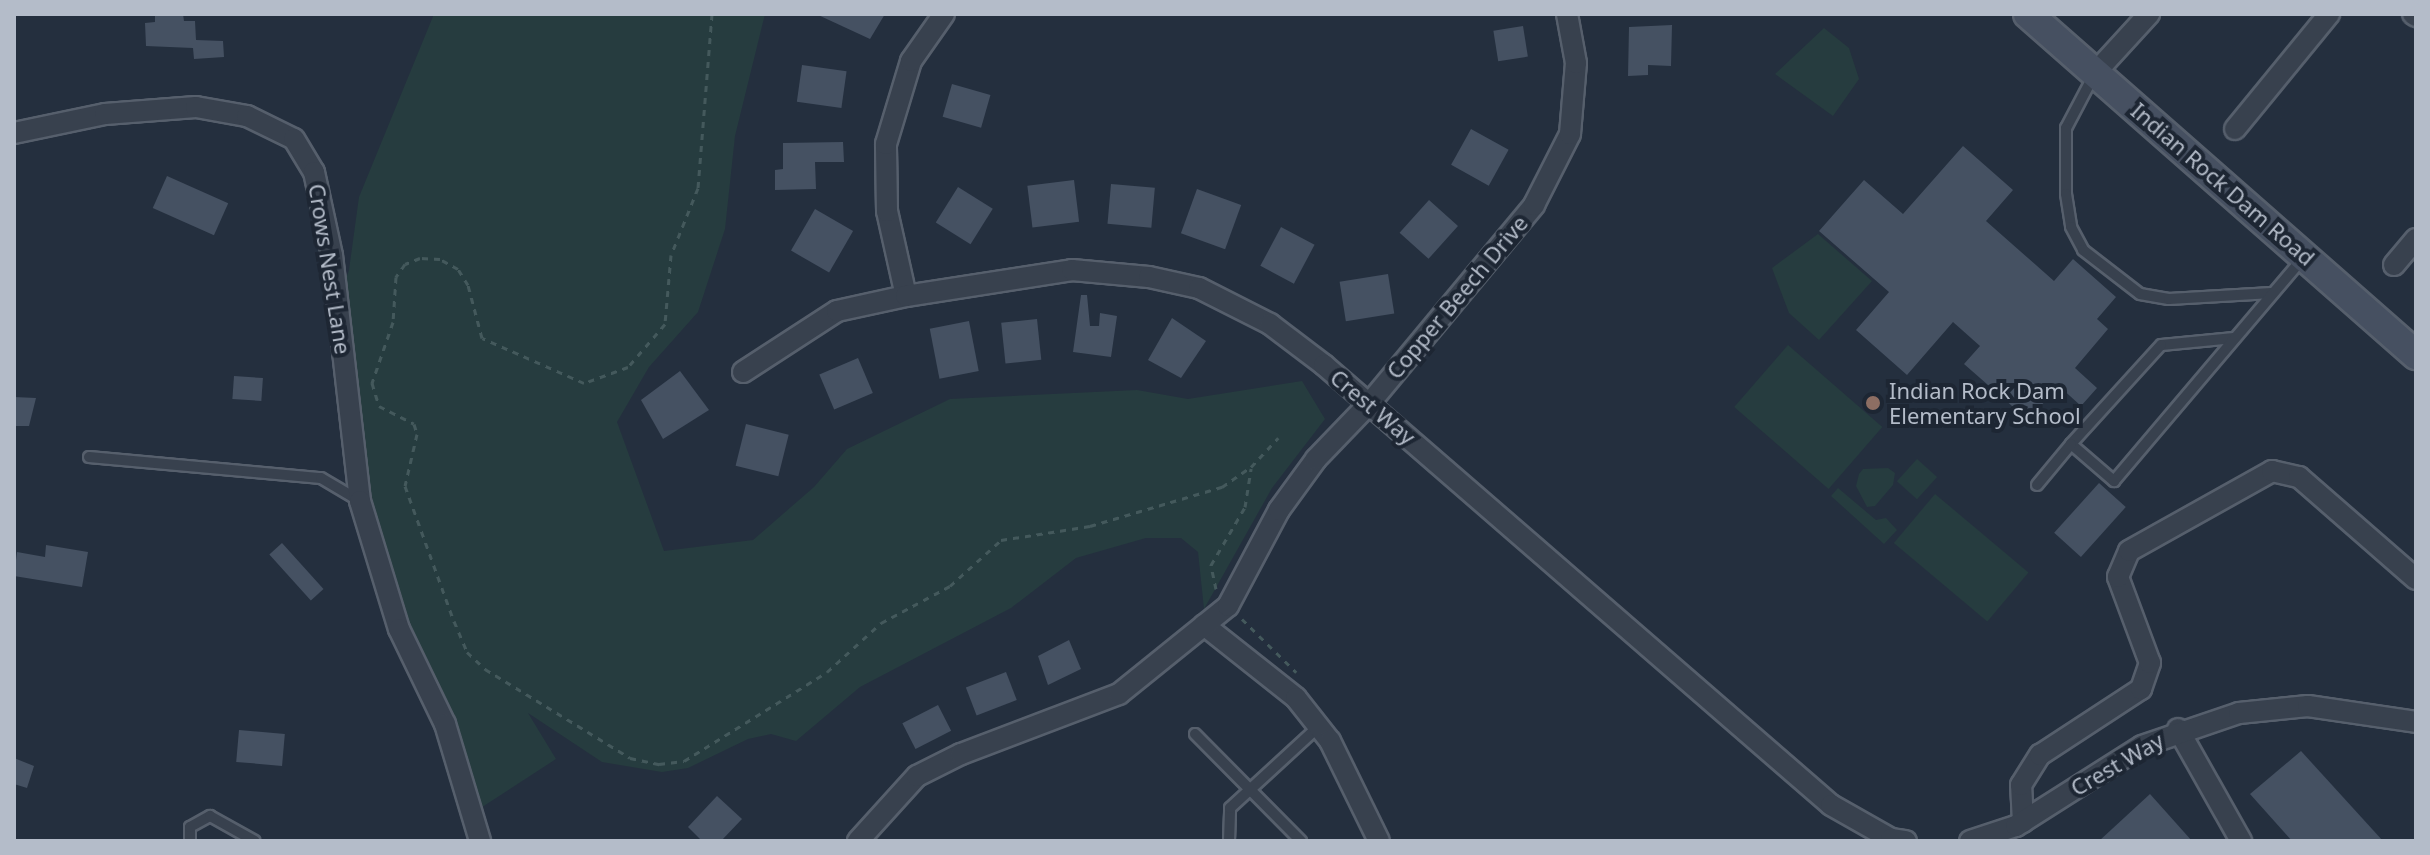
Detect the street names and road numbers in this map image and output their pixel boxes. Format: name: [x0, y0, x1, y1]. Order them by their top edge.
street label: Indian Rock Dam Road: [2126, 97, 2320, 271]
street label: Crows Nest Lane: [303, 182, 357, 356]
street label: Copper Beech Drive: [1381, 210, 1533, 384]
street label: Crest Way: [1325, 364, 1421, 450]
street label: Crest Way: [2066, 727, 2168, 801]

